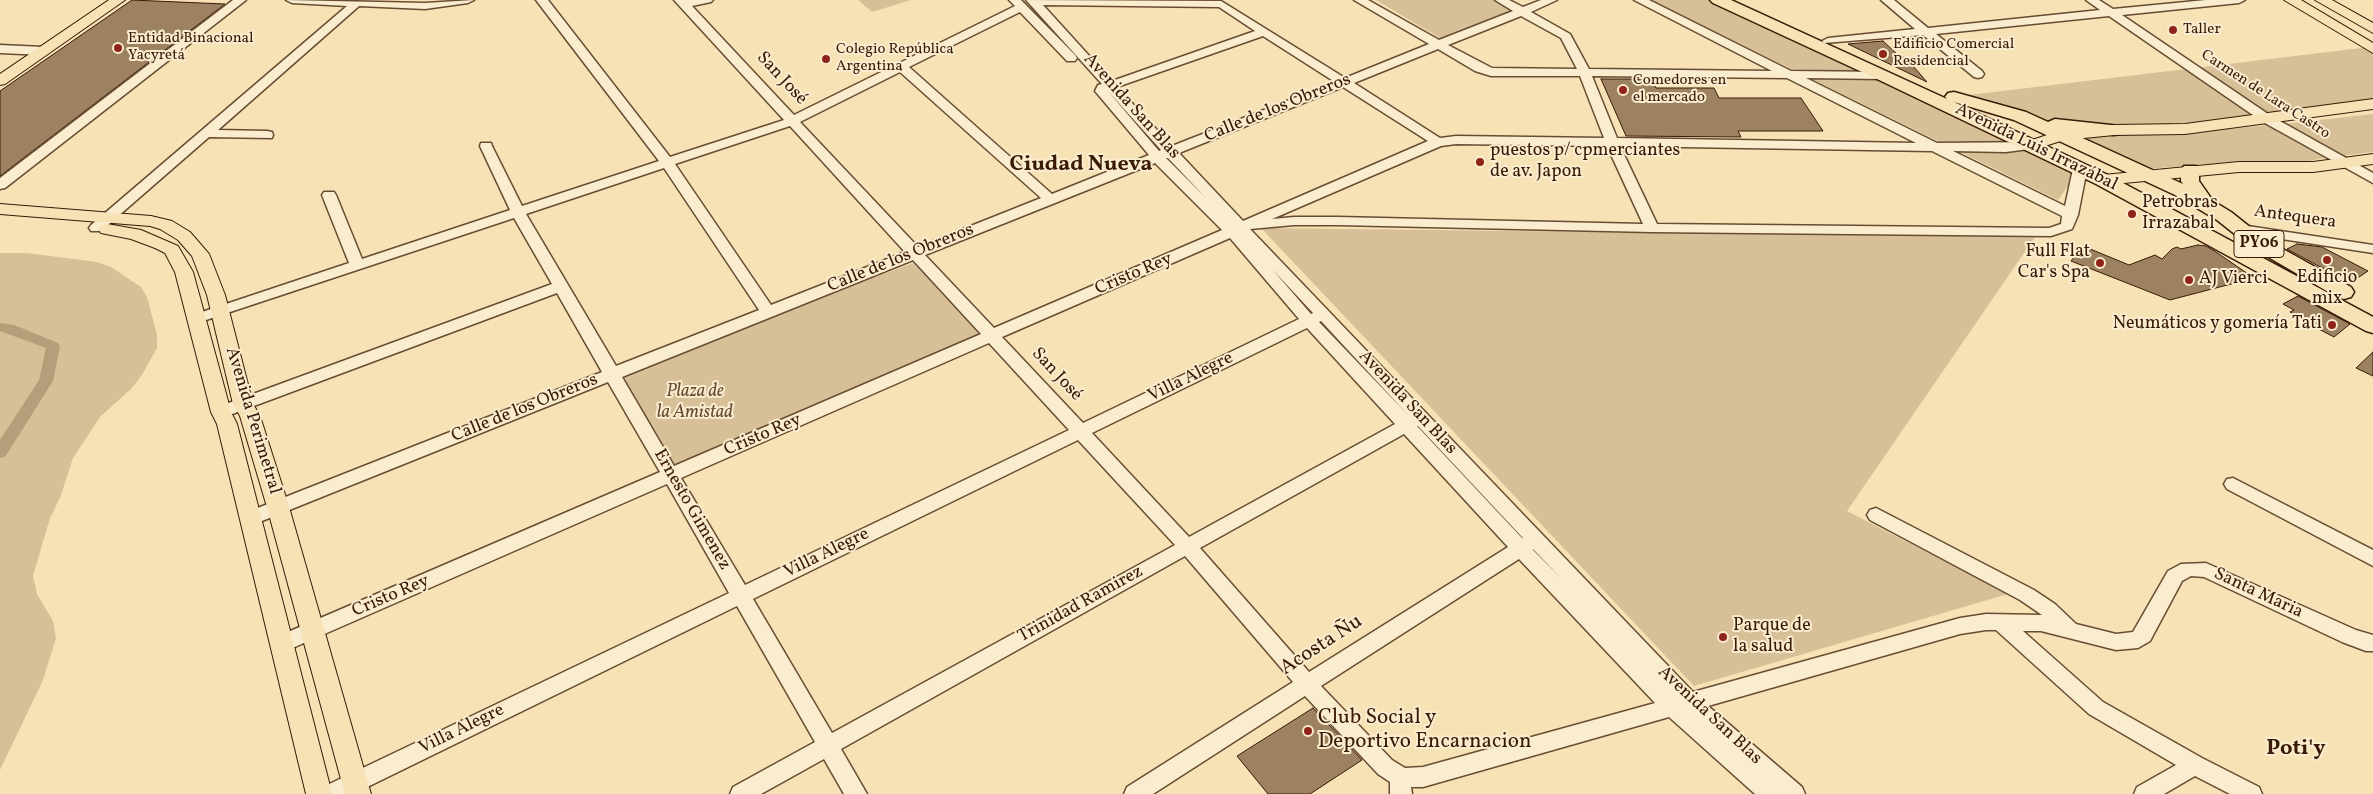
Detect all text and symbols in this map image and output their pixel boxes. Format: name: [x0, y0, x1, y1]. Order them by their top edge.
place label: Taller: [2183, 21, 2221, 39]
marker: Taller: [2167, 24, 2179, 36]
place label: Entidad Binacional Yacyretá: [128, 30, 254, 65]
place label: Edificio Comercial Residencial: [1893, 36, 2014, 71]
place label: Colegio República Argentina: [836, 41, 954, 76]
marker: Entidad Binacional Yacyretá: [112, 42, 124, 54]
street label: Carmen de Lara Castro: [2197, 47, 2333, 143]
street label: San José: [751, 48, 811, 110]
marker: Edificio Comercial Residencial: [1877, 48, 1889, 60]
street label: Avenida San Blas: [1078, 50, 1184, 164]
marker: Colegio República Argentina: [820, 53, 832, 65]
street label: Calle de los Obreros: [1202, 70, 1354, 148]
place label: Comedores en el mercado: [1633, 72, 1726, 107]
marker: Comedores en el mercado: [1617, 84, 1629, 96]
street label: Avenida Luis Irrazábal: [1951, 99, 2121, 197]
place label: puestos p/ cpmerciantes de av. Japon: [1490, 141, 1680, 183]
district label: Ciudad Nueva: [1010, 153, 1152, 179]
marker: puestos p/ cpmerciantes de av. Japon: [1474, 156, 1486, 168]
place label: Petrobras Irrazabal: [2142, 193, 2218, 235]
street label: Antequera: [2252, 202, 2338, 234]
marker: Petrobras Irrazabal: [2126, 208, 2138, 220]
street label: Calle de los Obreros: [825, 220, 977, 298]
road number: PY06: [2234, 230, 2284, 258]
place label: Full Flat Car's Spa: [2018, 242, 2090, 284]
street label: Cristo Rey: [1092, 249, 1176, 301]
marker: Edificio mix: [2321, 254, 2333, 266]
marker: Full Flat Car's Spa: [2094, 257, 2106, 269]
place label: Edificio mix: [2297, 268, 2357, 310]
place label: AJ Vierci: [2199, 269, 2268, 291]
marker: AJ Vierci: [2183, 274, 2195, 286]
place label: Neumáticos y gomería Tati: [2113, 314, 2322, 336]
marker: Neumáticos y gomería Tati: [2326, 319, 2338, 331]
street label: San José: [1026, 344, 1086, 406]
street label: Avenida Perimetral: [219, 345, 285, 497]
street label: Avenida San Blas: [1353, 346, 1461, 460]
street label: Villa Alegre: [1145, 348, 1237, 408]
street label: Calle de los Obreros: [449, 370, 601, 448]
park label: Plaza de la Amistad: [657, 382, 733, 424]
street label: Cristo Rey: [721, 410, 805, 462]
street label: Ernesto Gimenez: [648, 446, 734, 574]
street label: Villa Alegre: [781, 524, 873, 584]
street label: Trinidad Ramirez: [1015, 562, 1147, 648]
street label: Santa Maria: [2210, 564, 2306, 624]
street label: Cristo Rey: [349, 571, 433, 623]
street label: Acosta Ñu: [1276, 610, 1368, 682]
place label: Parque de la salud: [1733, 616, 1811, 659]
marker: Parque de la salud: [1717, 631, 1729, 643]
street label: Avenida San Blas: [1652, 662, 1766, 770]
street label: Villa Alegre: [416, 700, 508, 760]
place label: Club Social y Deportivo Encarnacion: [1318, 706, 1531, 756]
marker: Club Social y Deportivo Encarnacion: [1302, 725, 1314, 737]
district label: Poti'y: [2266, 737, 2326, 763]

